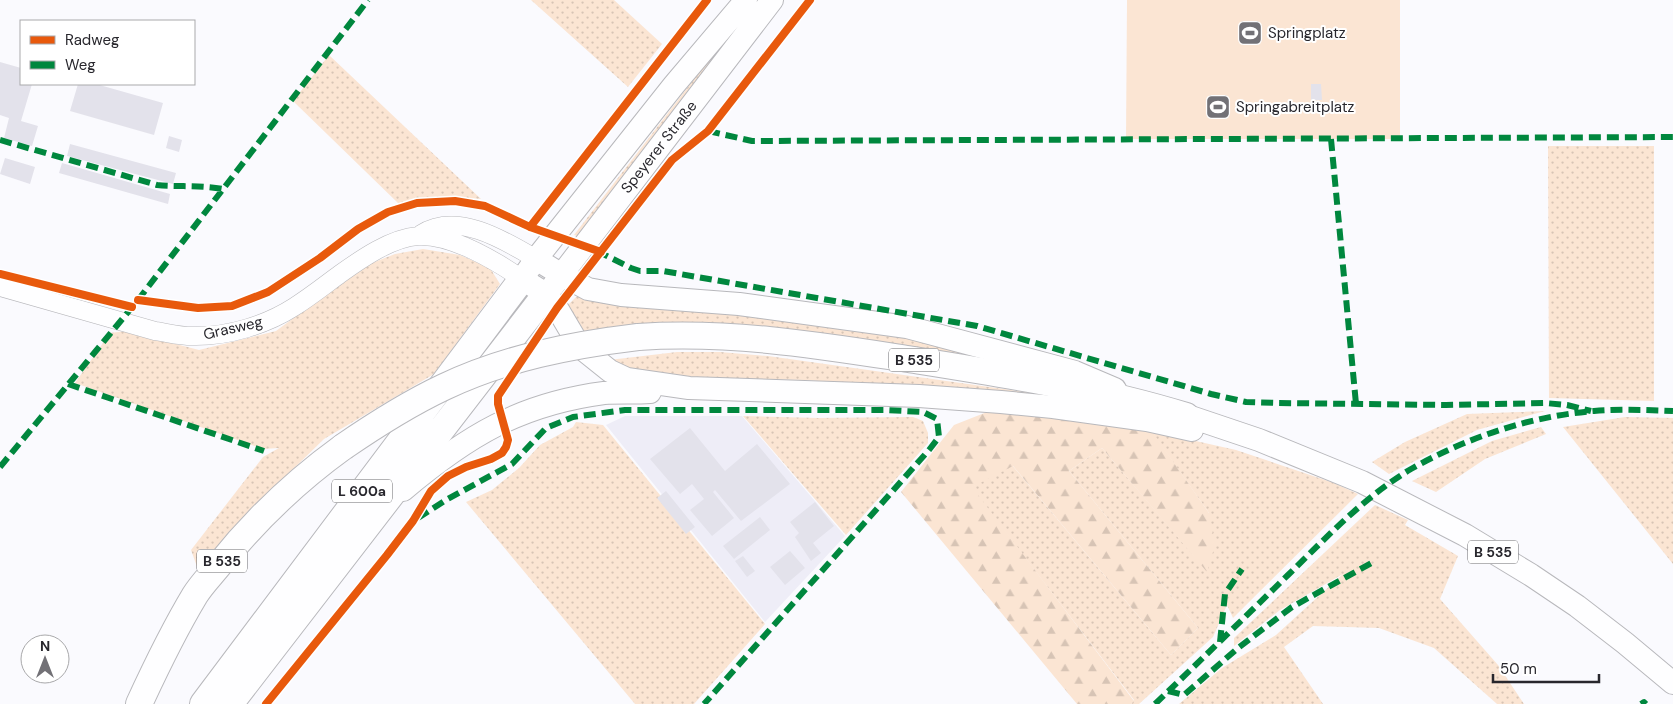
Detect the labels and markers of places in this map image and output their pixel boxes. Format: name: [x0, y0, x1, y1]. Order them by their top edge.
sports icon: Springplatz: [1237, 20, 1263, 46]
place label: Springplatz: [1268, 23, 1346, 43]
sports icon: Springabreitplatz: [1205, 94, 1231, 120]
place label: Springabreitplatz: [1236, 97, 1355, 117]

